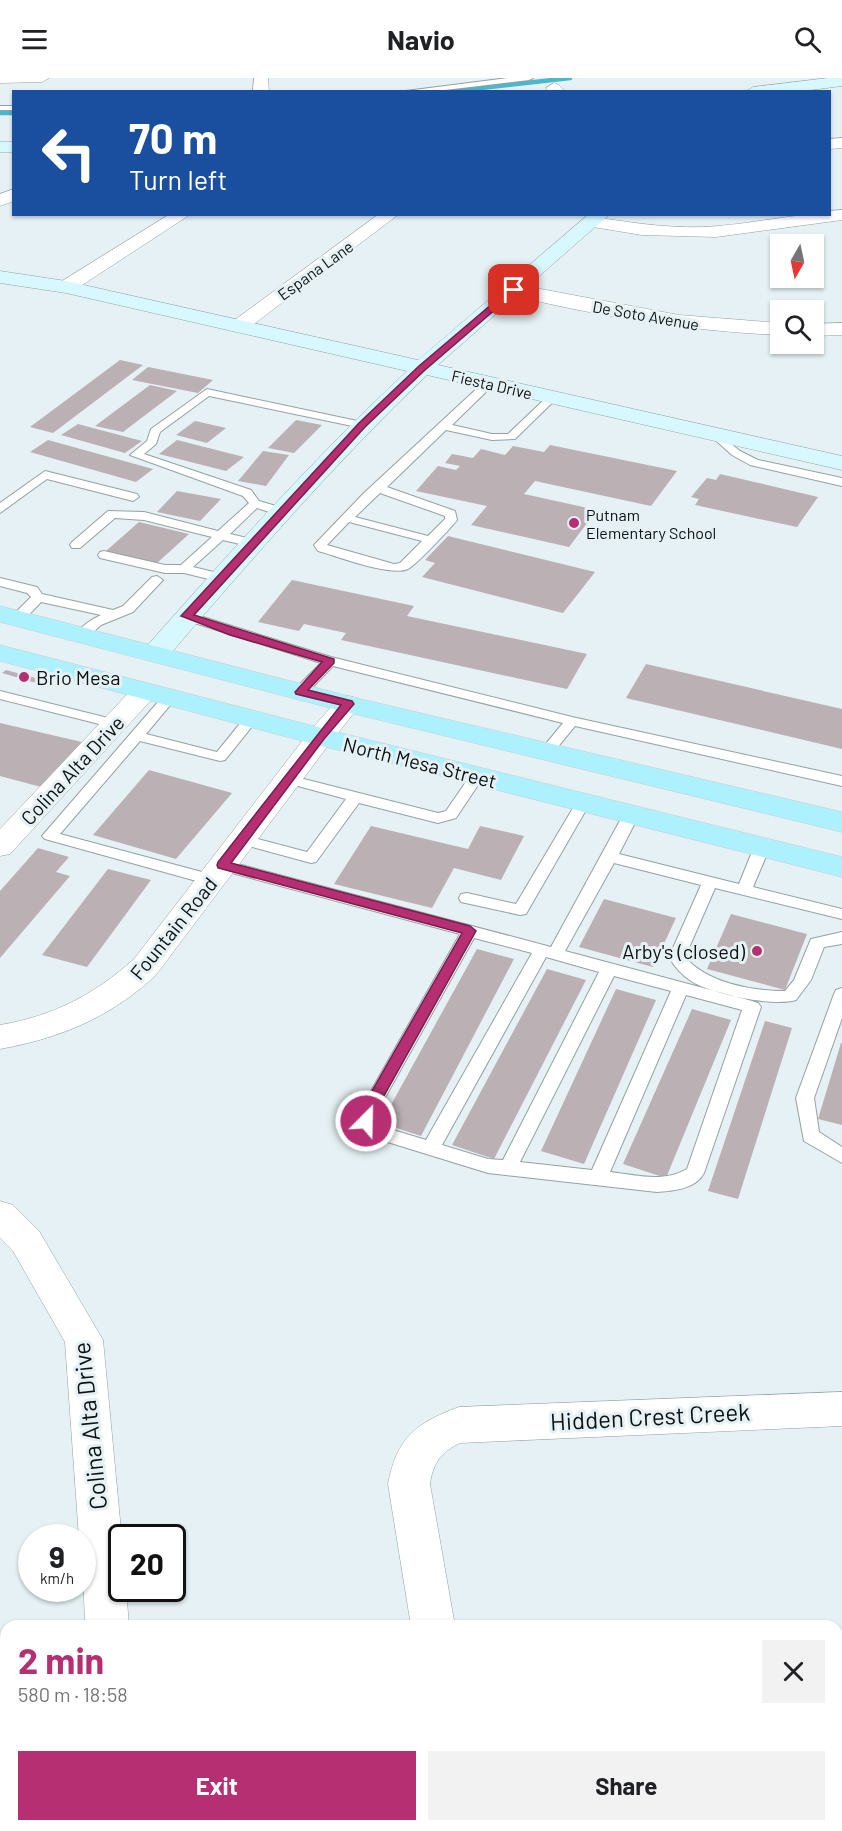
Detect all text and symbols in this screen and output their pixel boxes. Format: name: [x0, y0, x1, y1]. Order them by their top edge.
icon: menu: [18, 23, 51, 56]
text: Navio: [387, 23, 455, 55]
icon: search: [791, 23, 824, 56]
text: 70 m: [129, 112, 217, 162]
icon: left: [30, 114, 108, 192]
text: Turn left: [129, 163, 227, 195]
north arrow: [770, 234, 824, 288]
map controls: [770, 234, 824, 354]
street label: Espana Lane: [274, 236, 356, 304]
pin: [488, 264, 539, 315]
icon: arrive: [497, 273, 530, 306]
street label: De Soto Avenue: [591, 296, 701, 334]
button: search: [770, 300, 824, 354]
street label: Fiesta Drive: [450, 366, 534, 402]
place label: Putnam Elementary School: [586, 505, 716, 542]
marker: Putnam Elementary School: [567, 516, 581, 530]
place label: Brio Mesa: [36, 665, 120, 689]
marker: Brio Mesa: [17, 670, 31, 684]
street label: Colina Alta Drive: [15, 710, 129, 830]
street label: North Mesa Street: [341, 731, 499, 793]
street label: Fountain Road: [124, 872, 222, 984]
place label: Arby's (closed): [622, 939, 746, 963]
marker: Arby's (closed): [750, 944, 764, 958]
position arrow: [334, 1089, 398, 1153]
street label: Colina Alta Drive: [66, 1341, 112, 1511]
street label: Hidden Crest Creek: [549, 1396, 751, 1436]
speed limit sign: 20: [108, 1524, 186, 1602]
text: 9: [49, 1538, 65, 1574]
text: km/h: [40, 1569, 74, 1587]
text: 2 min: [18, 1638, 104, 1681]
button: close: [762, 1640, 825, 1703]
text: 580 m · 18:58: [18, 1682, 128, 1706]
button: Exit: [18, 1751, 416, 1820]
button: Share: [428, 1751, 825, 1820]

